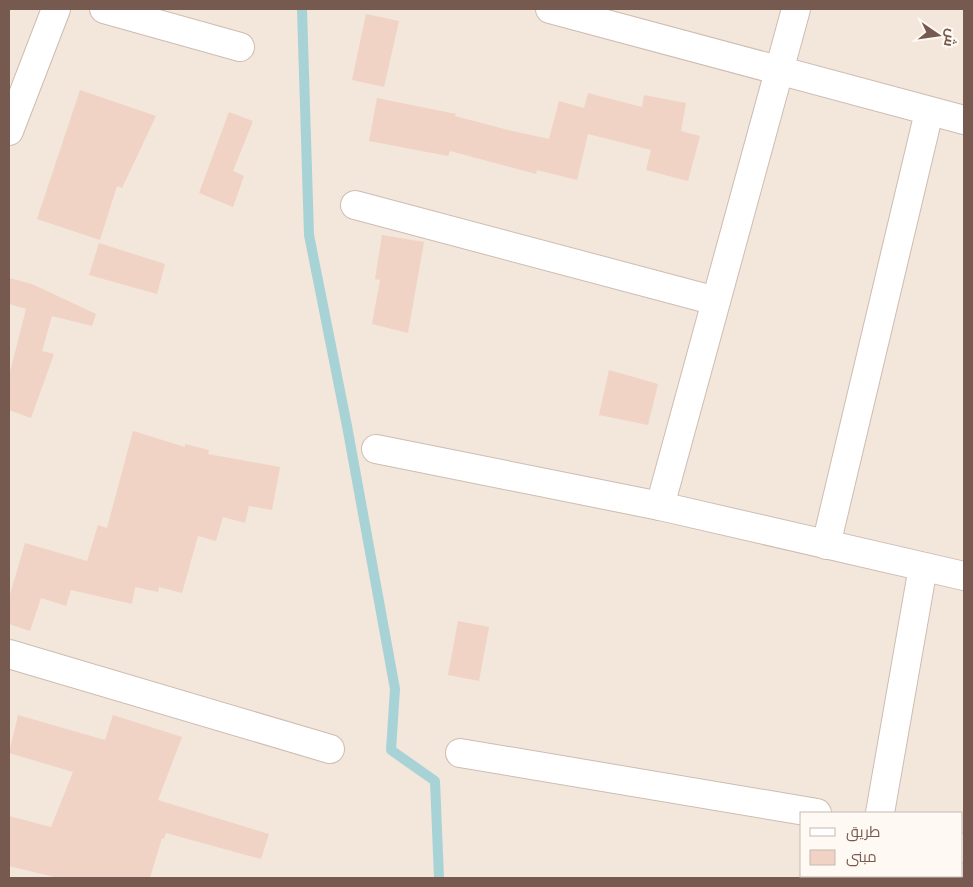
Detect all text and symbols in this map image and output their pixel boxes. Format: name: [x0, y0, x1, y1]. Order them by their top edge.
north arrow: [913, 10, 963, 60]
text: ش: [940, 27, 961, 49]
legend: [800, 812, 963, 877]
text: طريق: [846, 822, 880, 842]
text: مبنى: [846, 847, 877, 867]

